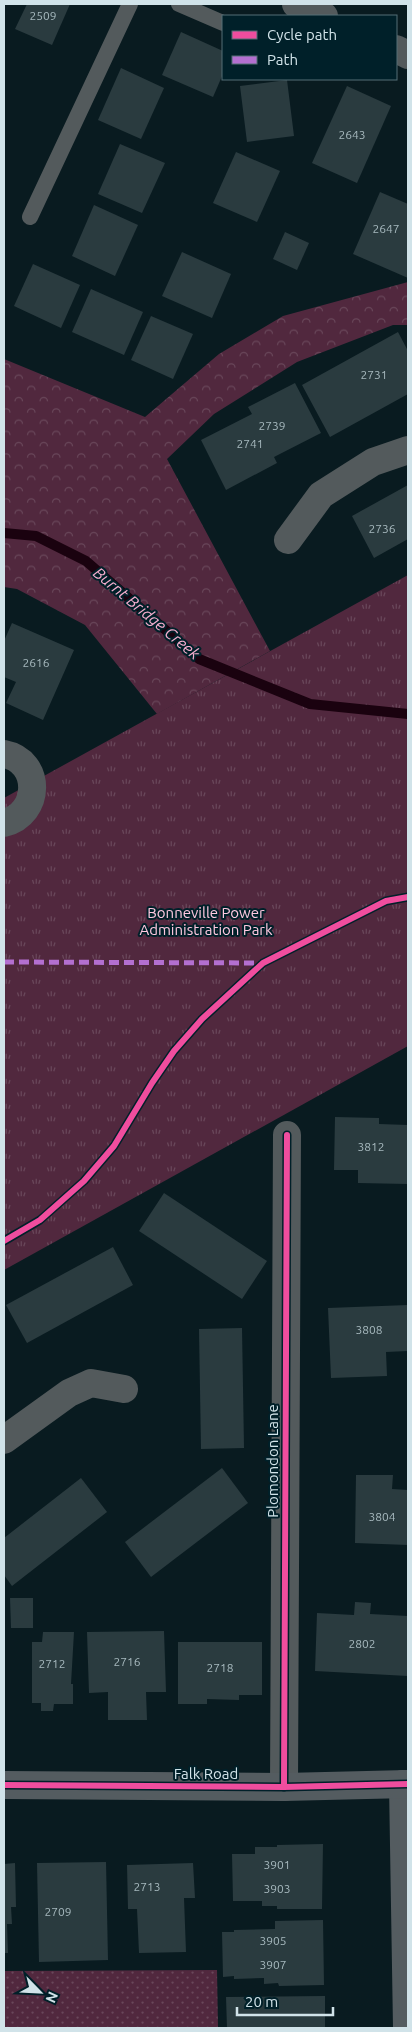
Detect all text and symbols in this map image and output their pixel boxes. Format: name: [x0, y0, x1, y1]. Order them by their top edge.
house number: 2509: [29, 9, 57, 22]
legend: [222, 15, 397, 80]
text: Cycle path: [267, 26, 337, 43]
text: Path: [267, 51, 298, 68]
house number: 2643: [338, 128, 366, 141]
house number: 2647: [372, 222, 400, 235]
house number: 2731: [360, 368, 388, 381]
house number: 2739: [258, 419, 286, 432]
house number: 2741: [236, 437, 264, 450]
house number: 2736: [368, 522, 396, 535]
water label: Burnt Bridge Creek: [90, 563, 204, 663]
house number: 2616: [22, 656, 50, 669]
park label: Bonneville Power Administration Park: [139, 904, 273, 938]
house number: 3812: [357, 1140, 385, 1153]
house number: 3808: [355, 1323, 383, 1336]
street label: Plomondon Lane: [264, 1404, 281, 1518]
house number: 3804: [368, 1510, 396, 1523]
house number: 2802: [348, 1637, 376, 1650]
house number: 2716: [113, 1655, 141, 1668]
house number: 2712: [38, 1657, 66, 1670]
house number: 2718: [206, 1661, 234, 1674]
street label: Falk Road: [174, 1765, 238, 1782]
house number: 3901: [263, 1858, 291, 1871]
house number: 2713: [133, 1880, 161, 1893]
house number: 3903: [263, 1882, 291, 1895]
house number: 2709: [44, 1905, 72, 1918]
house number: 3905: [259, 1934, 287, 1947]
house number: 3907: [259, 1958, 287, 1971]
north arrow: [15, 1967, 65, 2017]
scale bar: [237, 1984, 333, 2016]
text: N: [42, 1989, 61, 2005]
text: 20 m: [245, 1993, 278, 2010]

